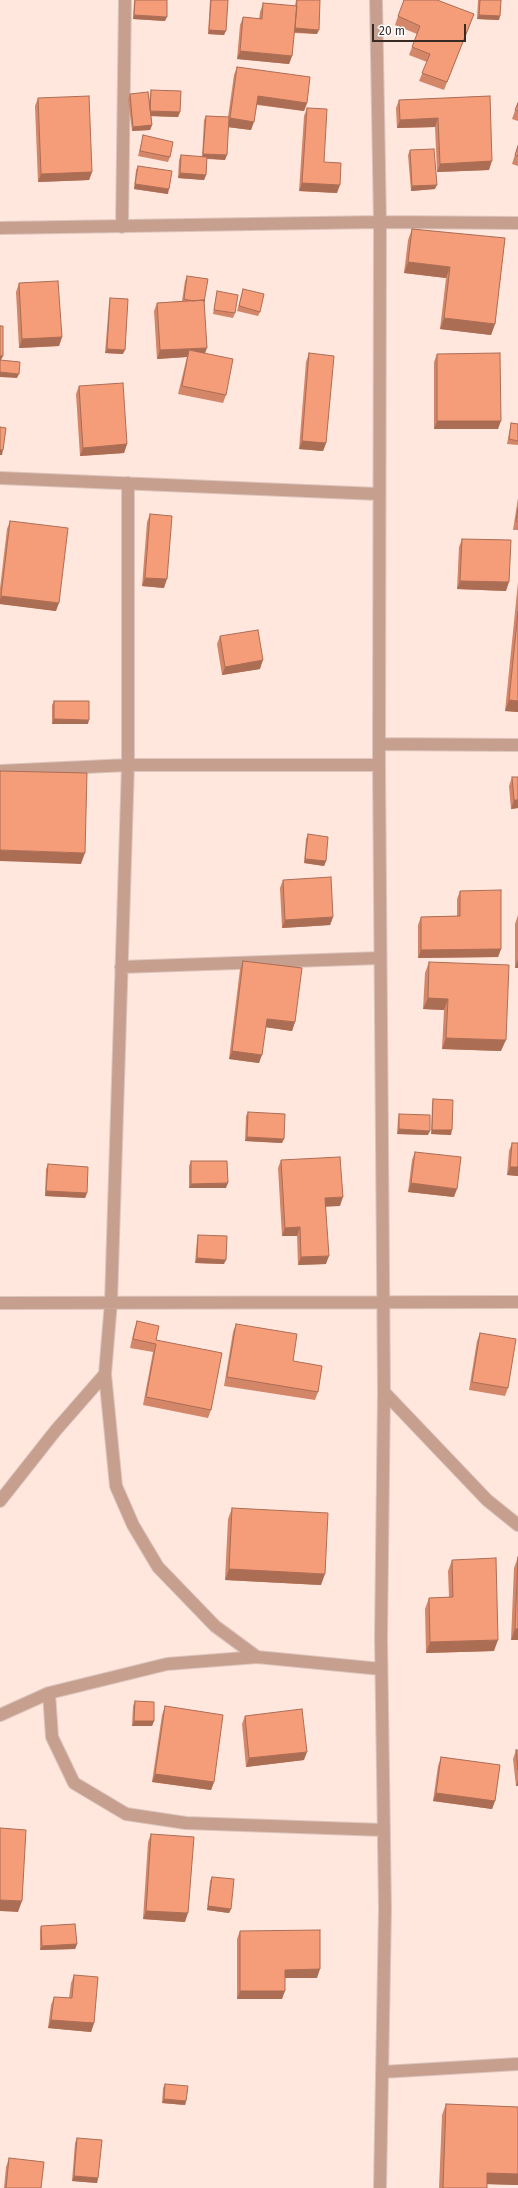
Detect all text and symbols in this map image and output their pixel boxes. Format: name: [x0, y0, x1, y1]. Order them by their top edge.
scale bar: [374, 16, 468, 42]
text: 20 m: [379, 24, 405, 38]

